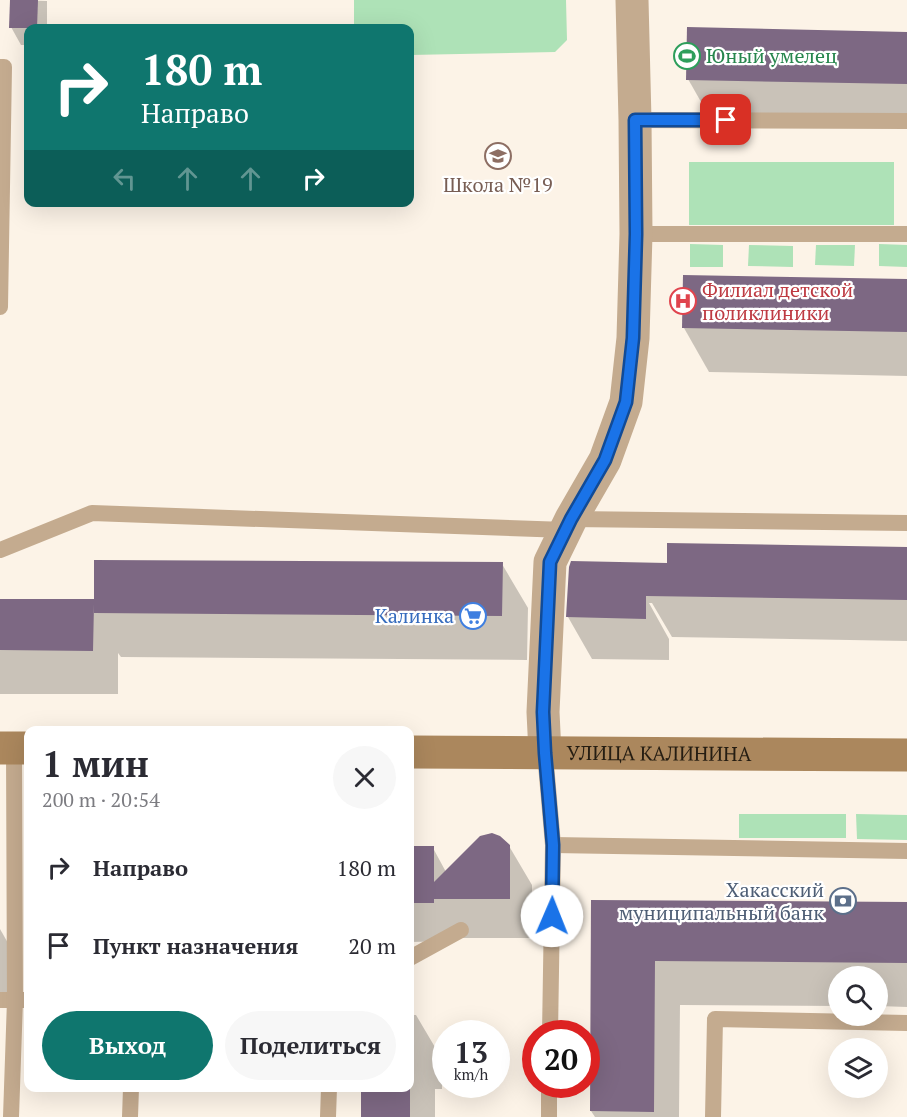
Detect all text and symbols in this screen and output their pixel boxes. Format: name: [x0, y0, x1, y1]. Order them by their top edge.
text: 180 m: [141, 41, 262, 97]
sports icon: Юный умелец: [672, 41, 702, 71]
place label: Юный умелец: [706, 42, 837, 69]
icon: right: [42, 48, 120, 126]
pin: [700, 94, 751, 145]
text: Направо: [141, 95, 249, 131]
icon: arrive: [709, 103, 742, 136]
school or university icon: Школа №19: [483, 141, 513, 171]
icon: left: [108, 162, 141, 195]
icon: ahead: [171, 162, 204, 195]
icon: ahead: [234, 162, 267, 195]
icon: right: [297, 162, 330, 195]
place label: Школа №19: [443, 171, 553, 198]
place label: Филиал детской поликлиники: [702, 276, 853, 326]
hospital icon: Филиал детской поликлиники: [668, 286, 698, 316]
supermarket icon: Калинка: [458, 601, 488, 631]
place label: Калинка: [375, 602, 454, 629]
street label: УЛИЦА КАЛИНИНА: [567, 739, 752, 767]
text: 1 мин: [42, 740, 149, 787]
button: close: [333, 746, 396, 809]
text: 200 m · 20:54: [42, 786, 160, 813]
icon: right: [42, 851, 75, 884]
text: Направо: [93, 853, 188, 882]
text: 180 m: [336, 853, 396, 882]
place label: Хакасский муниципальный банк: [619, 876, 824, 926]
position arrow: [520, 884, 584, 948]
bank icon: Хакасский муниципальный банк: [828, 886, 858, 916]
icon: arrive: [42, 929, 75, 962]
text: Пункт назначения: [93, 931, 298, 960]
text: 20 m: [348, 931, 396, 960]
map controls: [828, 966, 888, 1098]
button: search: [828, 966, 888, 1026]
button: Выход: [42, 1011, 213, 1080]
button: Поделиться: [225, 1011, 396, 1080]
speed limit sign: 20: [522, 1020, 600, 1098]
text: 13: [454, 1032, 488, 1072]
button: layers: [828, 1038, 888, 1098]
text: km/h: [454, 1064, 488, 1084]

